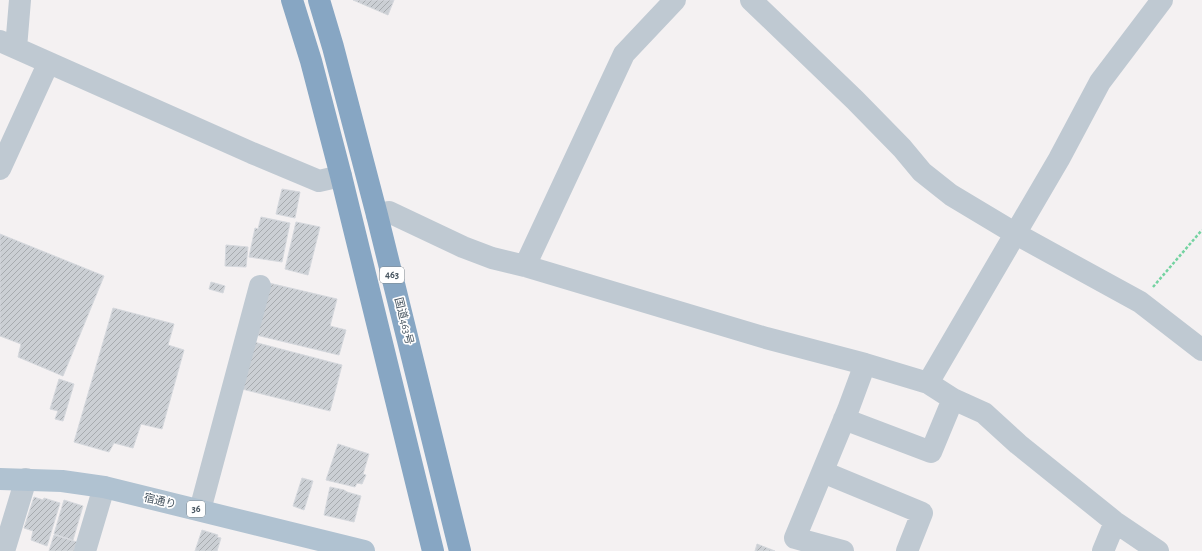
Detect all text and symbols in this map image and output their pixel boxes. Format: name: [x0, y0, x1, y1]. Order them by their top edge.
road number: 463: [380, 267, 404, 283]
street label: 国道463号: [393, 296, 416, 346]
street label: 宿通り: [143, 491, 178, 510]
road number: 36: [187, 501, 205, 517]

